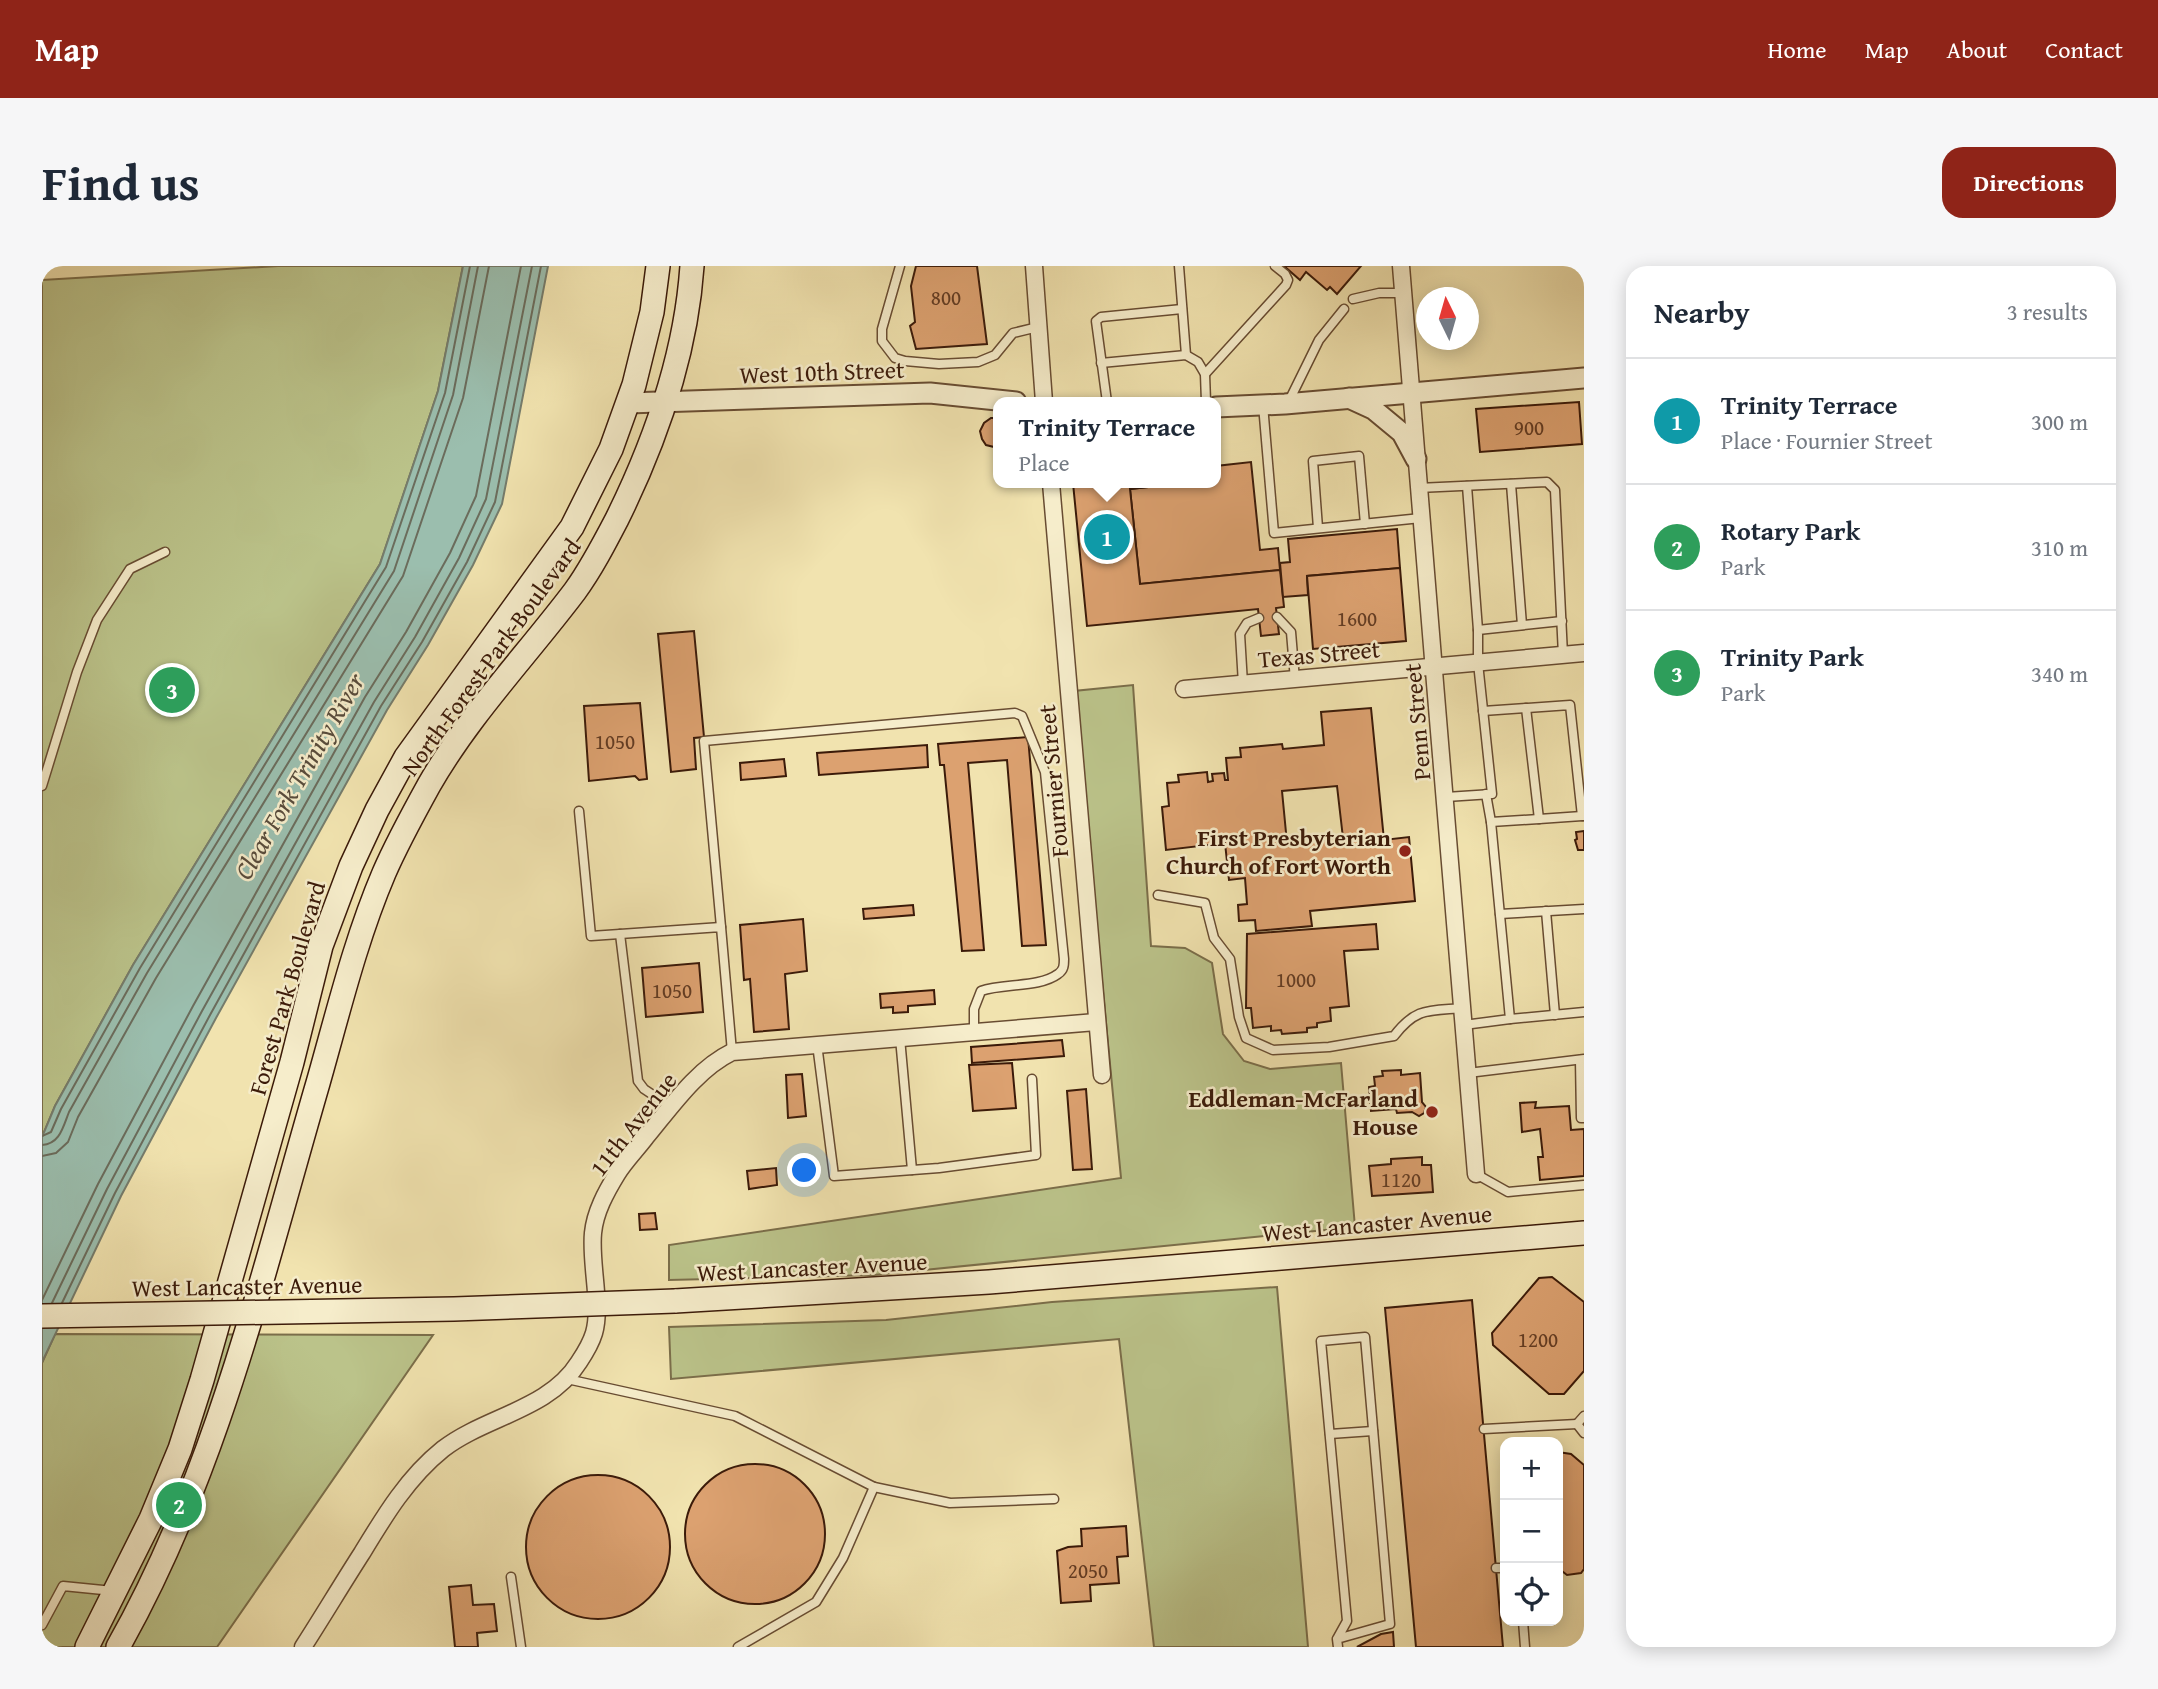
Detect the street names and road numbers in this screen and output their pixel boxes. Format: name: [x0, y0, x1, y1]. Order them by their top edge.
street label: West 10th Street: [739, 352, 906, 392]
street label: North Forest Park Boulevard: [393, 531, 589, 783]
street label: Texas Street: [1256, 631, 1382, 677]
street label: Penn Street: [1394, 662, 1440, 782]
street label: Fournier Street: [1029, 703, 1077, 859]
street label: Forest Park Boulevard: [240, 877, 334, 1099]
street label: 11th Avenue: [581, 1064, 685, 1184]
street label: West Lancaster Avenue: [1261, 1196, 1493, 1250]
street label: West Lancaster Avenue: [696, 1243, 928, 1291]
street label: West Lancaster Avenue: [131, 1266, 363, 1306]

